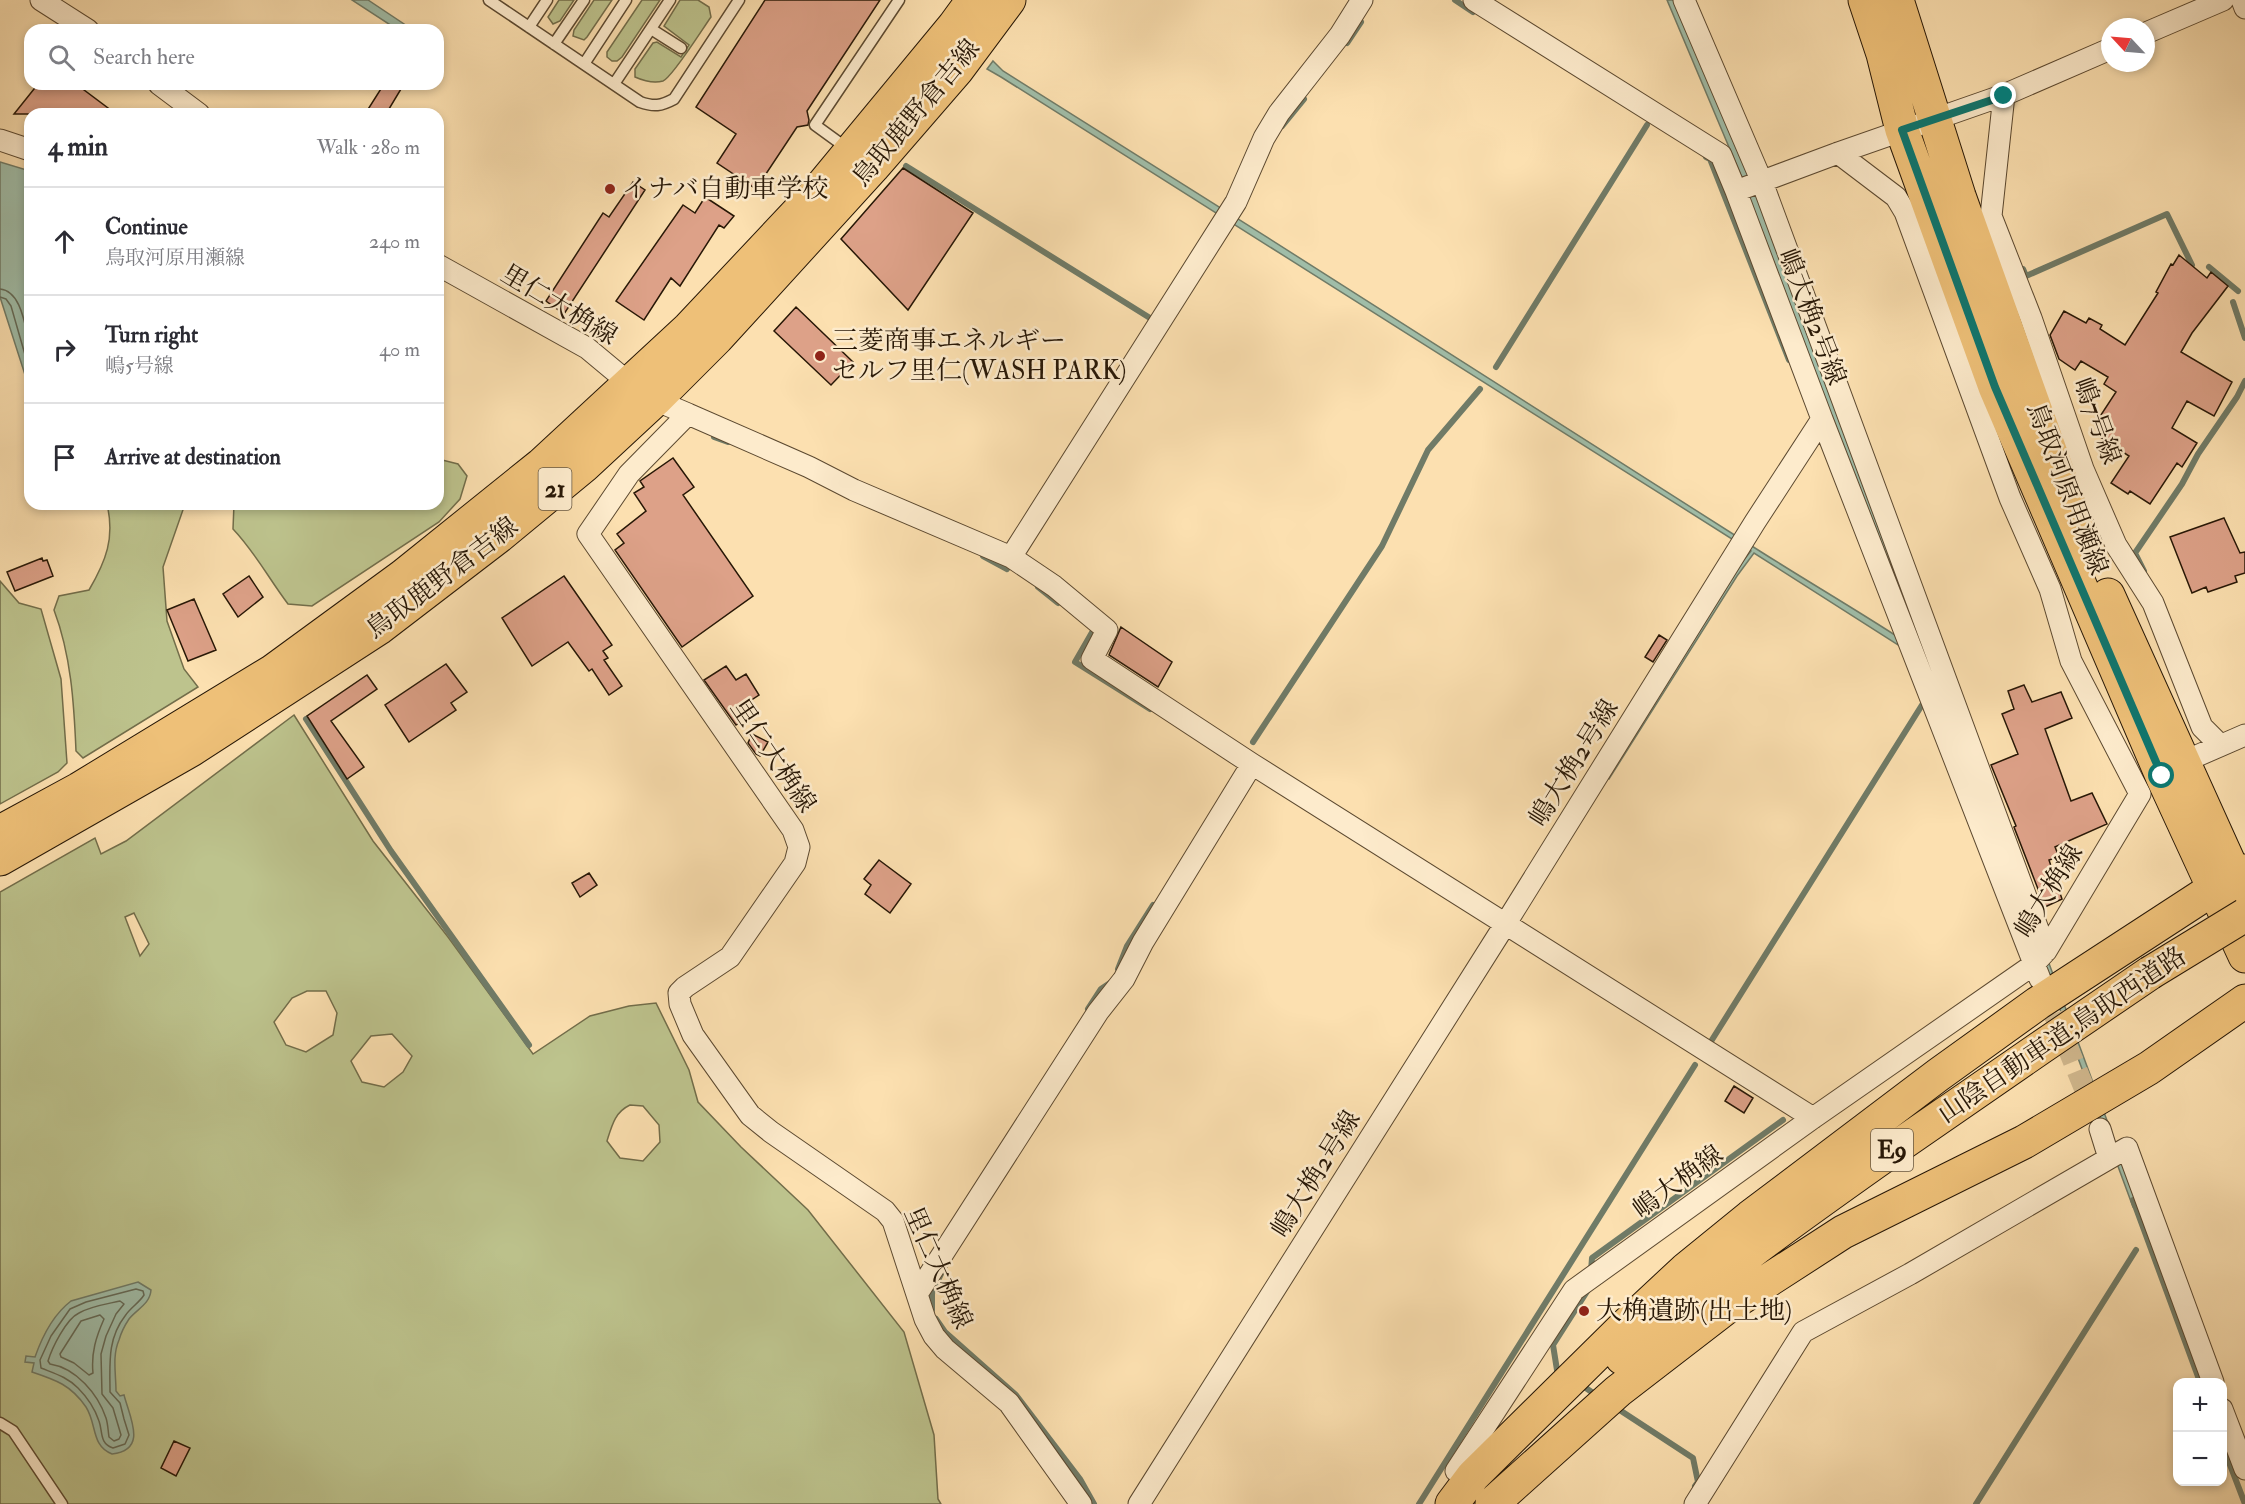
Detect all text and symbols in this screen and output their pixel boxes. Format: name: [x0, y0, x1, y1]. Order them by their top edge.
north arrow: [2101, 18, 2155, 72]
search box: [24, 24, 444, 90]
street label: 鳥取鹿野倉吉線: [845, 33, 987, 193]
icon: search: [45, 41, 78, 74]
text: Search here: [93, 43, 195, 71]
route end: [1990, 82, 2016, 108]
text: 4 min: [48, 131, 108, 163]
text: Walk · 280 m: [317, 135, 420, 160]
place label: イナバ自動車学校: [622, 173, 828, 205]
marker: イナバ自動車学校: [603, 182, 617, 196]
text: Continue: [105, 213, 188, 241]
icon: ahead: [48, 225, 81, 258]
text: 240 m: [369, 229, 420, 254]
street label: 嶋大桷2号線: [1771, 244, 1853, 390]
text: 鳥取河原用瀬線: [105, 245, 245, 270]
street label: 里仁大桷線: [495, 258, 623, 352]
text: Turn right: [105, 321, 198, 349]
place label: 三菱商事エネルギー セルフ里仁(WASH PARK): [832, 325, 1127, 387]
icon: right: [48, 333, 81, 366]
text: 40 m: [379, 337, 420, 362]
marker: 三菱商事エネルギー セルフ里仁(WASH PARK): [813, 349, 827, 363]
text: 嶋5号線: [105, 353, 174, 378]
street label: 嶋7号線: [2067, 373, 2127, 469]
street label: 鳥取河原用瀬線: [2019, 398, 2115, 580]
icon: arrive: [48, 441, 81, 474]
text: Arrive at destination: [105, 443, 281, 471]
road number: 21: [538, 468, 572, 510]
street label: 鳥取鹿野倉吉線: [360, 510, 524, 646]
street label: 里仁大桷線: [723, 693, 823, 819]
street label: 嶋大桷2号線: [1522, 694, 1626, 832]
route start: [2148, 762, 2174, 788]
street label: 嶋大桷線: [2008, 838, 2090, 944]
street label: 山陰自動車道;鳥取西道路: [1932, 940, 2192, 1130]
street label: 嶋大桷2号線: [1264, 1105, 1368, 1243]
road number: E9: [1871, 1129, 1913, 1171]
street label: 嶋大桷線: [1627, 1138, 1729, 1226]
street label: 里仁大桷線: [897, 1202, 979, 1334]
place label: 大桷遺跡(出土地): [1596, 1295, 1792, 1327]
marker: 大桷遺跡(出土地): [1577, 1304, 1591, 1318]
map controls: [2173, 1378, 2227, 1486]
button: +: [2173, 1378, 2227, 1432]
button: −: [2173, 1432, 2227, 1486]

